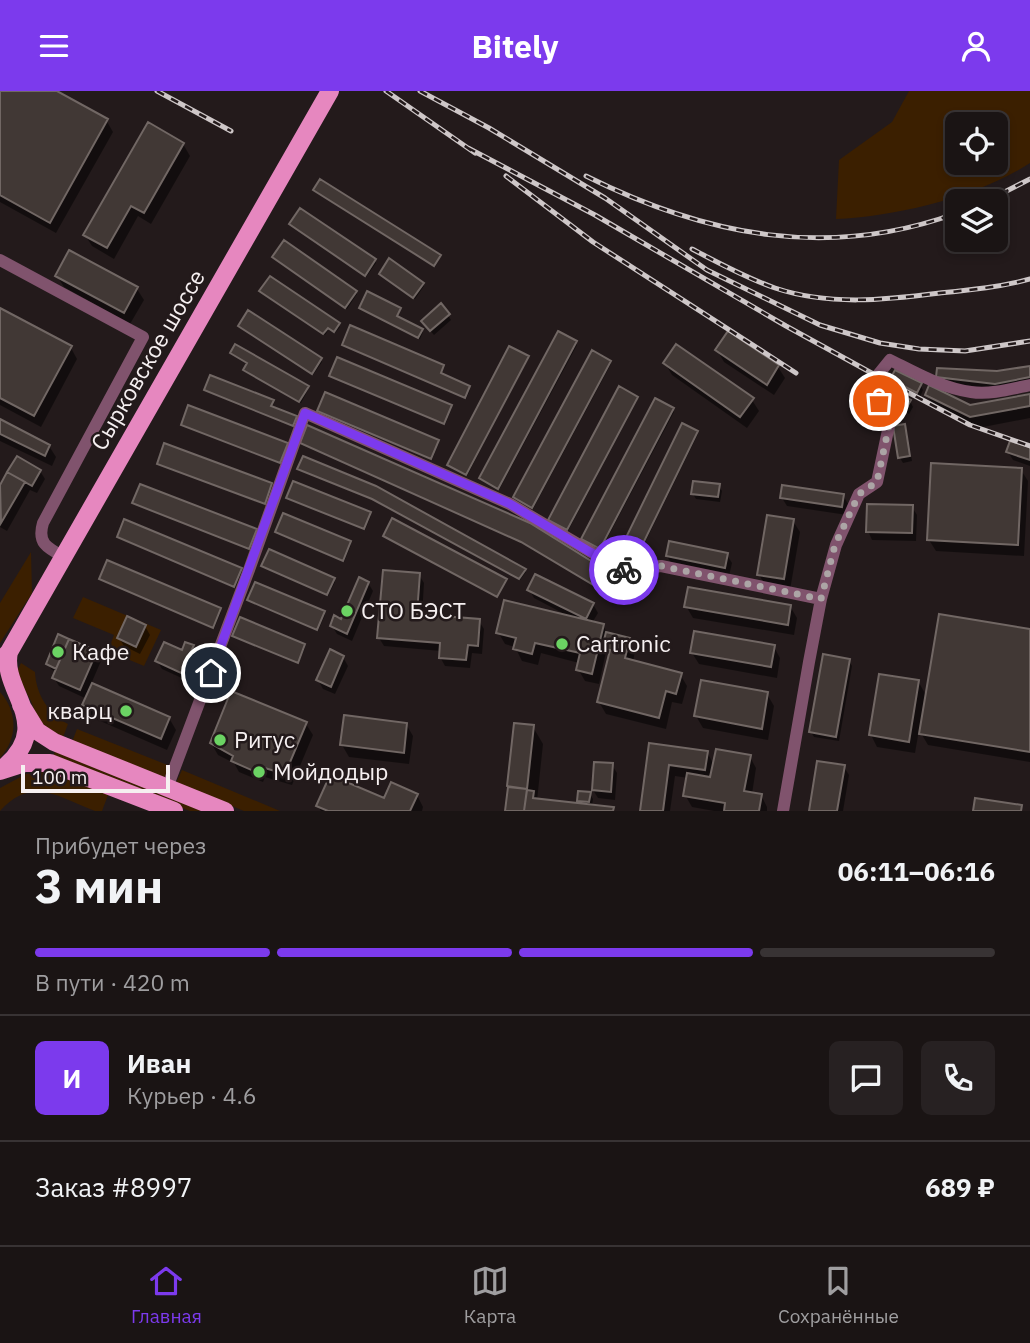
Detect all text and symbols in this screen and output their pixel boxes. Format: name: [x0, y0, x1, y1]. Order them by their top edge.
text: Bitely: [471, 25, 559, 67]
icon: menu: [35, 27, 73, 65]
icon: person: [957, 27, 995, 65]
map controls: [945, 112, 1008, 252]
button: locate: [945, 112, 1008, 175]
button: layers: [945, 189, 1008, 252]
street label: Сырковское шоссе: [83, 264, 211, 455]
pin: [849, 371, 909, 431]
icon: bag: [860, 382, 898, 420]
courier: [589, 535, 659, 605]
icon: bike: [605, 551, 643, 589]
place label: СТО БЭСТ: [361, 595, 466, 625]
marker: СТО БЭСТ: [339, 603, 355, 619]
place label: Cartronic: [576, 628, 671, 658]
place label: Кафе: [72, 636, 129, 666]
marker: Cartronic: [554, 636, 570, 652]
pin: [181, 643, 241, 703]
marker: Кафе: [50, 644, 66, 660]
icon: home: [192, 654, 230, 692]
place label: кварц: [47, 695, 112, 725]
marker: кварц: [118, 703, 134, 719]
place label: Ритус: [234, 724, 295, 754]
marker: Ритус: [212, 732, 228, 748]
place label: Мойдодыр: [273, 756, 388, 786]
scale bar: [21, 762, 170, 794]
marker: Мойдодыр: [251, 764, 267, 780]
text: 100 m: [32, 765, 87, 789]
text: Прибудет через: [35, 830, 207, 860]
text: 06:11–06:16: [838, 854, 995, 888]
text: 3 мин: [35, 856, 163, 916]
text: В пути · 420 m: [35, 967, 190, 997]
button: chat: [829, 1041, 903, 1115]
button: phone: [921, 1041, 995, 1115]
text: Иван: [127, 1046, 192, 1080]
text: И: [63, 1061, 81, 1095]
text: Курьер · 4.6: [127, 1080, 257, 1110]
text: Заказ #8997: [35, 1170, 192, 1204]
text: 689 ₽: [925, 1170, 995, 1204]
tab: Главная: [131, 1262, 202, 1328]
tab: Карта: [464, 1262, 516, 1328]
tab: Сохранённые: [778, 1262, 899, 1328]

